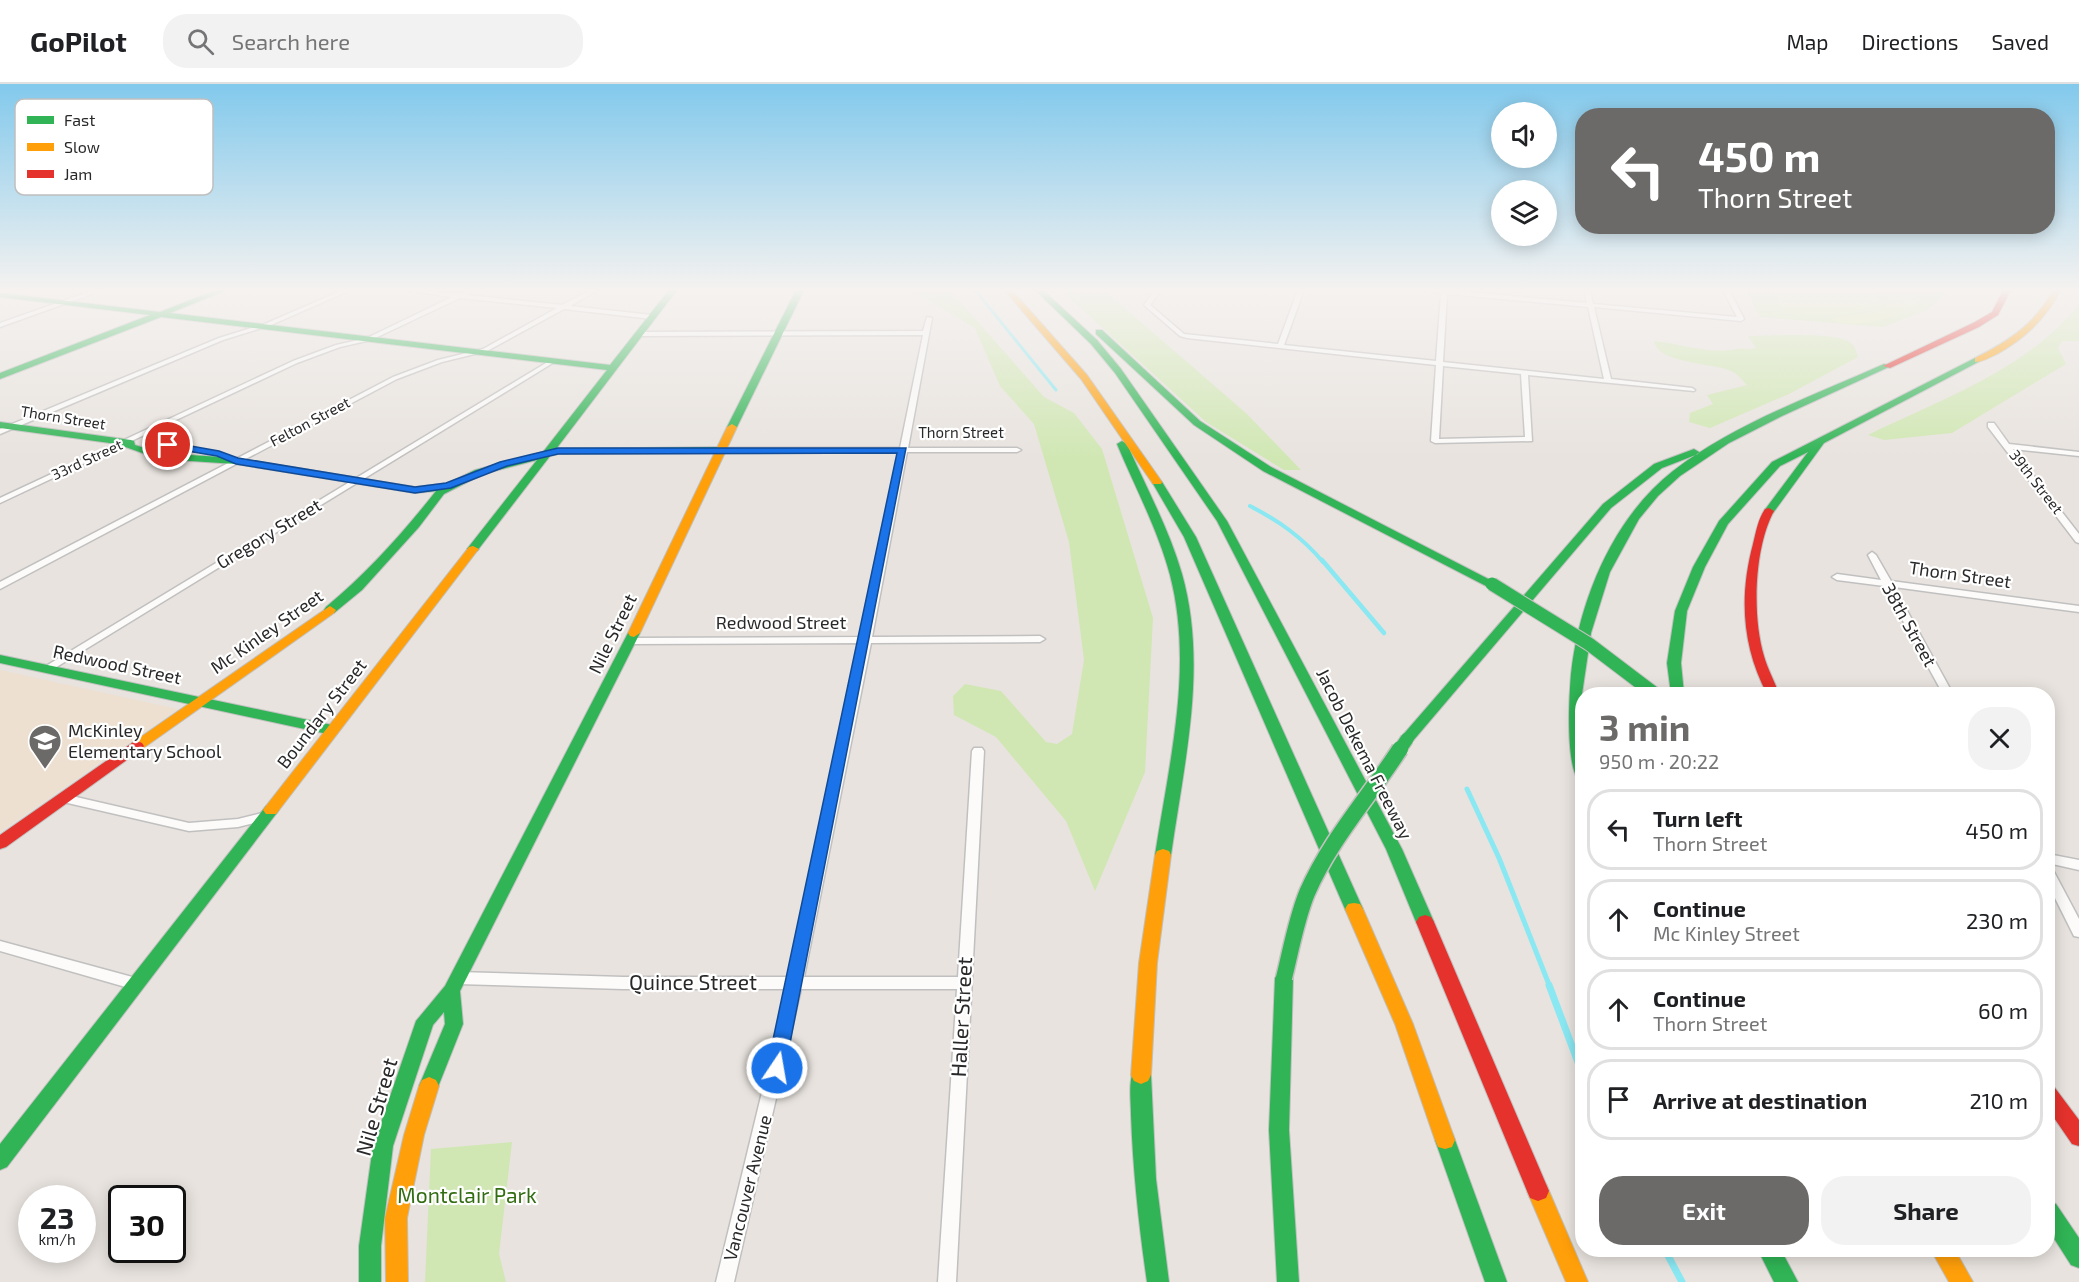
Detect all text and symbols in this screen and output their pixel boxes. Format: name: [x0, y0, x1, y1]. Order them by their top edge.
search box: [163, 14, 583, 68]
text: GoPilot: [30, 24, 127, 58]
icon: search: [184, 25, 217, 58]
text: Search here: [232, 28, 350, 54]
text: Map: [1786, 29, 1829, 54]
text: Directions: [1862, 29, 1958, 54]
text: Saved: [1991, 29, 2049, 54]
legend: [15, 99, 213, 195]
map controls: [1491, 102, 1557, 246]
button: sound: [1491, 102, 1557, 168]
text: Fast: [64, 110, 95, 129]
text: 450 m: [1698, 130, 1821, 180]
icon: left: [1599, 132, 1677, 210]
text: Slow: [64, 137, 100, 156]
text: Jam: [64, 164, 92, 183]
button: layers: [1491, 180, 1557, 246]
text: Thorn Street: [1698, 181, 1852, 213]
street label: Felton Street: [266, 392, 353, 450]
street label: Thorn Street: [19, 401, 107, 433]
pin: [142, 419, 193, 470]
street label: Thorn Street: [918, 423, 1004, 441]
icon: arrive: [151, 428, 184, 461]
street label: 33rd Street: [48, 435, 125, 483]
street label: 39th Street: [2006, 446, 2068, 517]
street label: Gregory Street: [212, 493, 325, 573]
street label: Thorn Street: [1908, 556, 2013, 592]
street label: 38th Street: [1878, 579, 1942, 670]
street label: Mc Kinley Street: [206, 584, 327, 678]
street label: Nile Street: [583, 590, 641, 677]
street label: Redwood Street: [716, 611, 846, 633]
street label: Redwood Street: [51, 640, 183, 688]
street label: Boundary Street: [272, 654, 371, 772]
street label: Jacob Dekema Freeway: [1312, 664, 1418, 843]
text: 3 min: [1599, 705, 1690, 748]
button: close: [1968, 707, 2031, 770]
place label: McKinley Elementary School: [68, 719, 222, 762]
school or university icon: McKinley Elementary School: [27, 723, 63, 770]
text: 950 m · 20:22: [1599, 749, 1719, 773]
text: Turn left: [1653, 805, 1742, 831]
icon: left: [1602, 813, 1635, 846]
text: 450 m: [1965, 817, 2028, 843]
text: Thorn Street: [1653, 831, 1767, 855]
text: Continue: [1653, 895, 1746, 921]
icon: ahead: [1602, 903, 1635, 936]
text: 230 m: [1966, 907, 2028, 933]
text: Mc Kinley Street: [1653, 921, 1800, 945]
street label: Haller Street: [945, 956, 976, 1078]
street label: Quince Street: [629, 969, 757, 995]
text: Continue: [1653, 985, 1746, 1011]
icon: ahead: [1602, 993, 1635, 1026]
text: 60 m: [1978, 997, 2028, 1023]
text: Thorn Street: [1653, 1011, 1767, 1035]
position arrow: [745, 1036, 809, 1100]
street label: Nile Street: [350, 1055, 401, 1158]
icon: arrive: [1602, 1083, 1635, 1116]
text: Arrive at destination: [1653, 1087, 1867, 1113]
text: 210 m: [1969, 1087, 2028, 1113]
street label: Vancouver Avenue: [718, 1112, 776, 1263]
button: Exit: [1599, 1176, 1809, 1245]
button: Share: [1821, 1176, 2031, 1245]
park label: Montclair Park: [397, 1182, 537, 1207]
speed limit sign: 30: [108, 1185, 186, 1263]
text: 23: [40, 1199, 74, 1235]
text: km/h: [38, 1230, 76, 1248]

